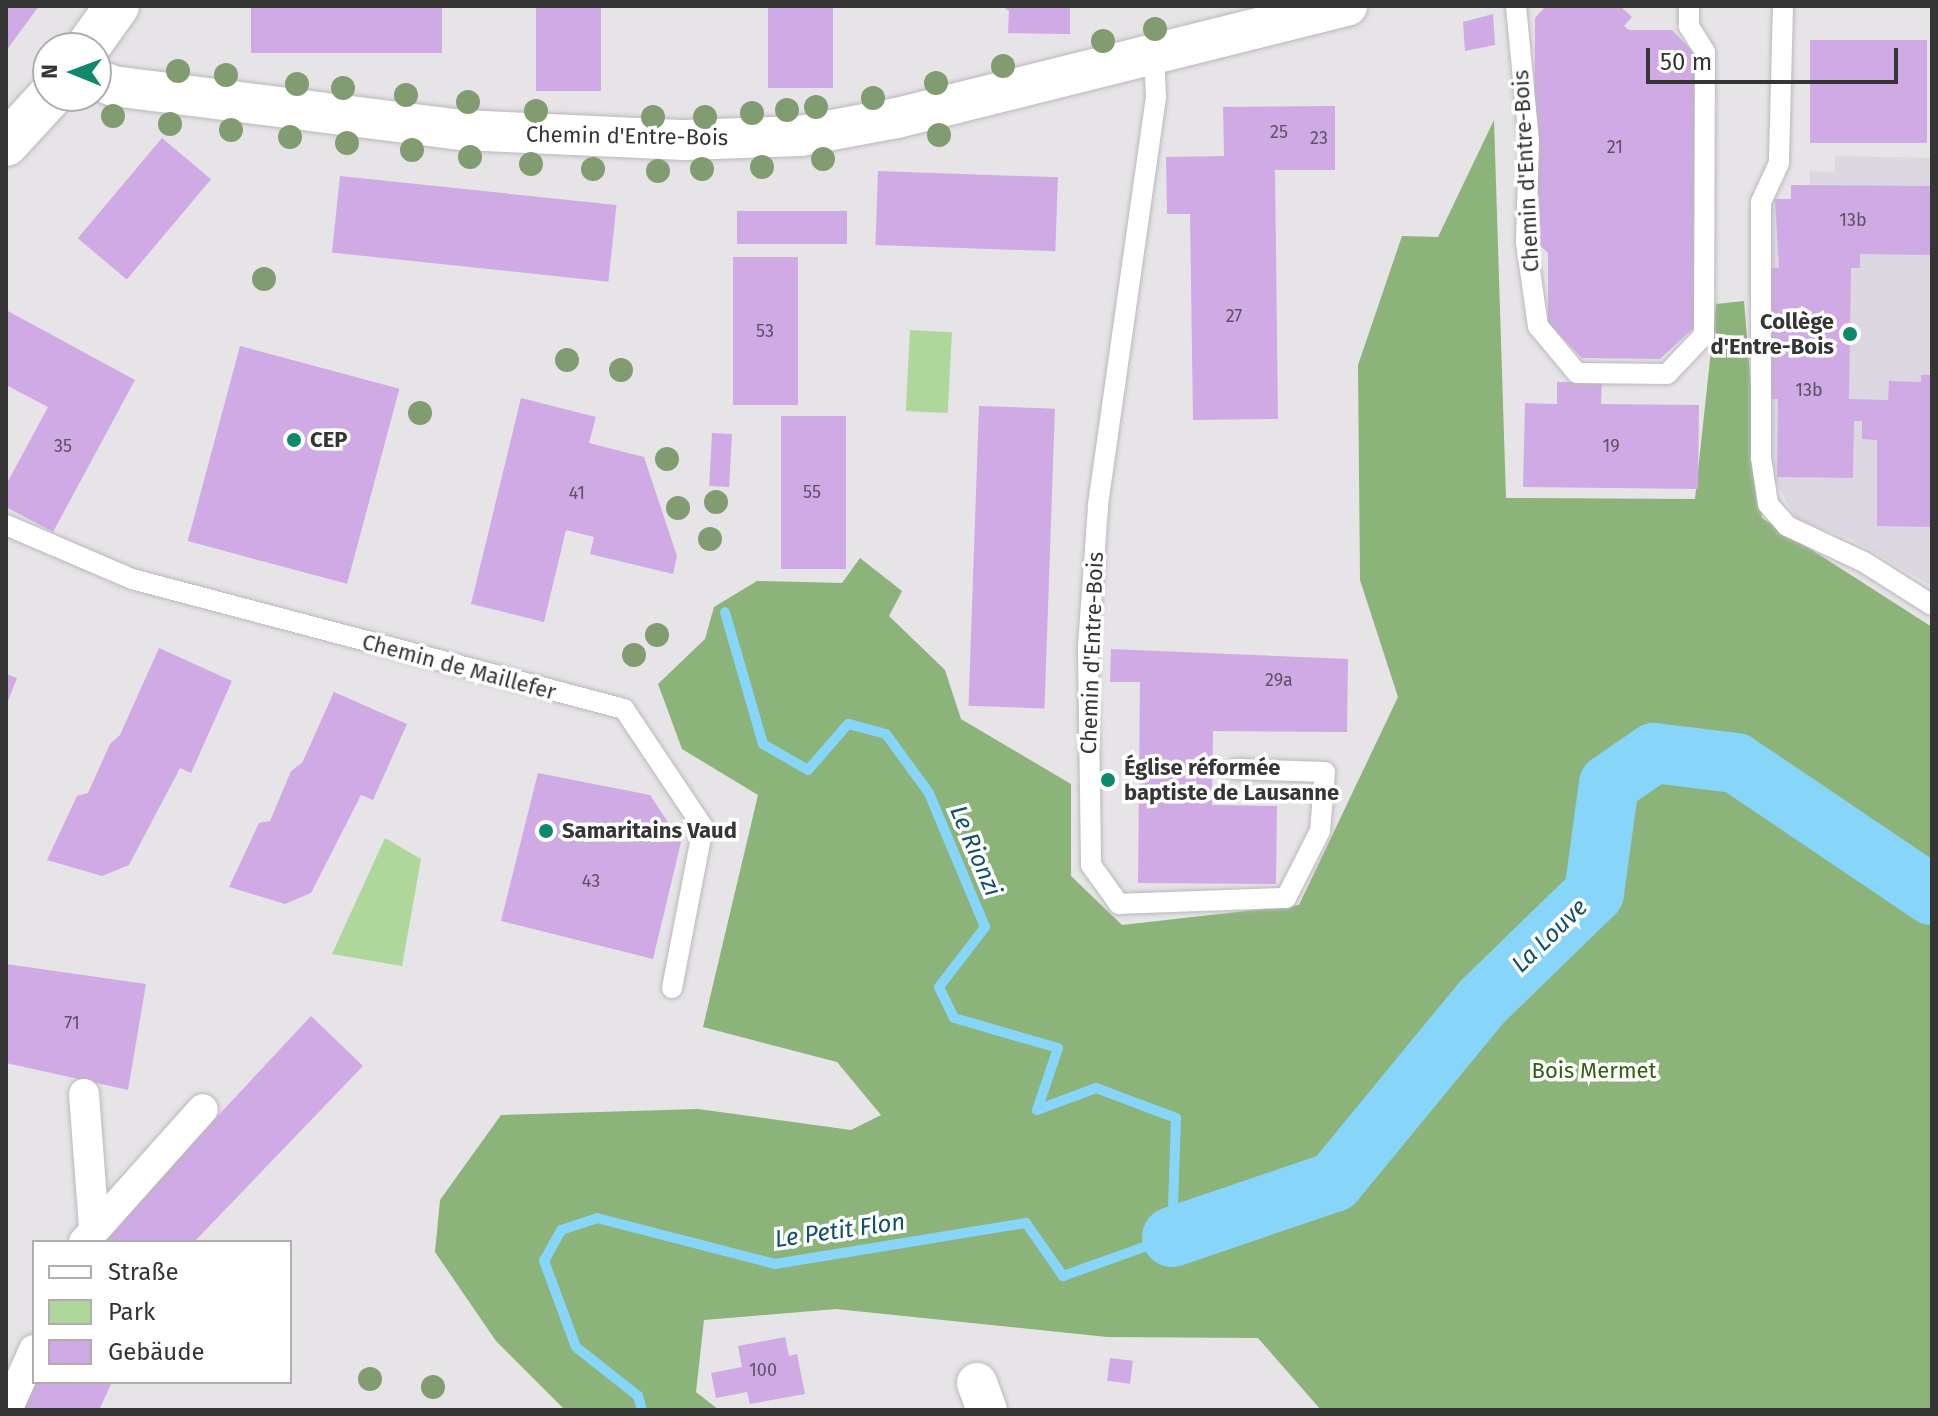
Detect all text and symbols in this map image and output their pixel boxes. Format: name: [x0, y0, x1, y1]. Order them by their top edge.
north arrow: [32, 32, 112, 112]
scale bar: [1650, 32, 1902, 82]
text: 50 m: [1660, 48, 1712, 76]
text: N: [36, 64, 63, 79]
street label: Chemin d'Entre-Bois: [1508, 69, 1544, 273]
street label: Chemin d'Entre-Bois: [526, 121, 728, 151]
house number: 25: [1270, 121, 1288, 143]
house number: 23: [1310, 127, 1328, 149]
house number: 21: [1607, 136, 1623, 158]
house number: 13b: [1839, 209, 1867, 231]
house number: 27: [1226, 305, 1242, 327]
place label: Collège d'Entre-Bois: [1711, 308, 1834, 360]
house number: 53: [756, 320, 774, 342]
marker: Collège d'Entre-Bois: [1841, 325, 1859, 343]
house number: 13b: [1795, 379, 1823, 401]
place label: CEP: [310, 427, 347, 453]
marker: CEP: [285, 431, 303, 449]
house number: 35: [54, 435, 72, 457]
house number: 19: [1602, 435, 1620, 457]
house number: 55: [803, 481, 821, 503]
house number: 41: [569, 482, 585, 504]
street label: Chemin d'Entre-Bois: [1075, 551, 1109, 755]
street label: Chemin de Maillefer: [359, 628, 559, 706]
house number: 29a: [1265, 669, 1293, 691]
place label: Église réformée baptiste de Lausanne: [1124, 754, 1339, 806]
marker: Église réformée baptiste de Lausanne: [1099, 771, 1117, 789]
water label: Le Rionzi: [943, 801, 1007, 901]
place label: Samaritains Vaud: [562, 818, 737, 844]
marker: Samaritains Vaud: [537, 822, 555, 840]
house number: 43: [582, 870, 600, 892]
water label: La Louve: [1506, 893, 1594, 979]
house number: 71: [64, 1012, 80, 1034]
park label: Bois Mermet: [1532, 1058, 1656, 1084]
water label: Le Petit Flon: [773, 1208, 907, 1254]
legend: [32, 1240, 292, 1384]
text: Straße: [108, 1258, 179, 1286]
text: Park: [108, 1298, 155, 1326]
text: Gebäude: [108, 1338, 205, 1366]
house number: 100: [749, 1359, 777, 1381]

